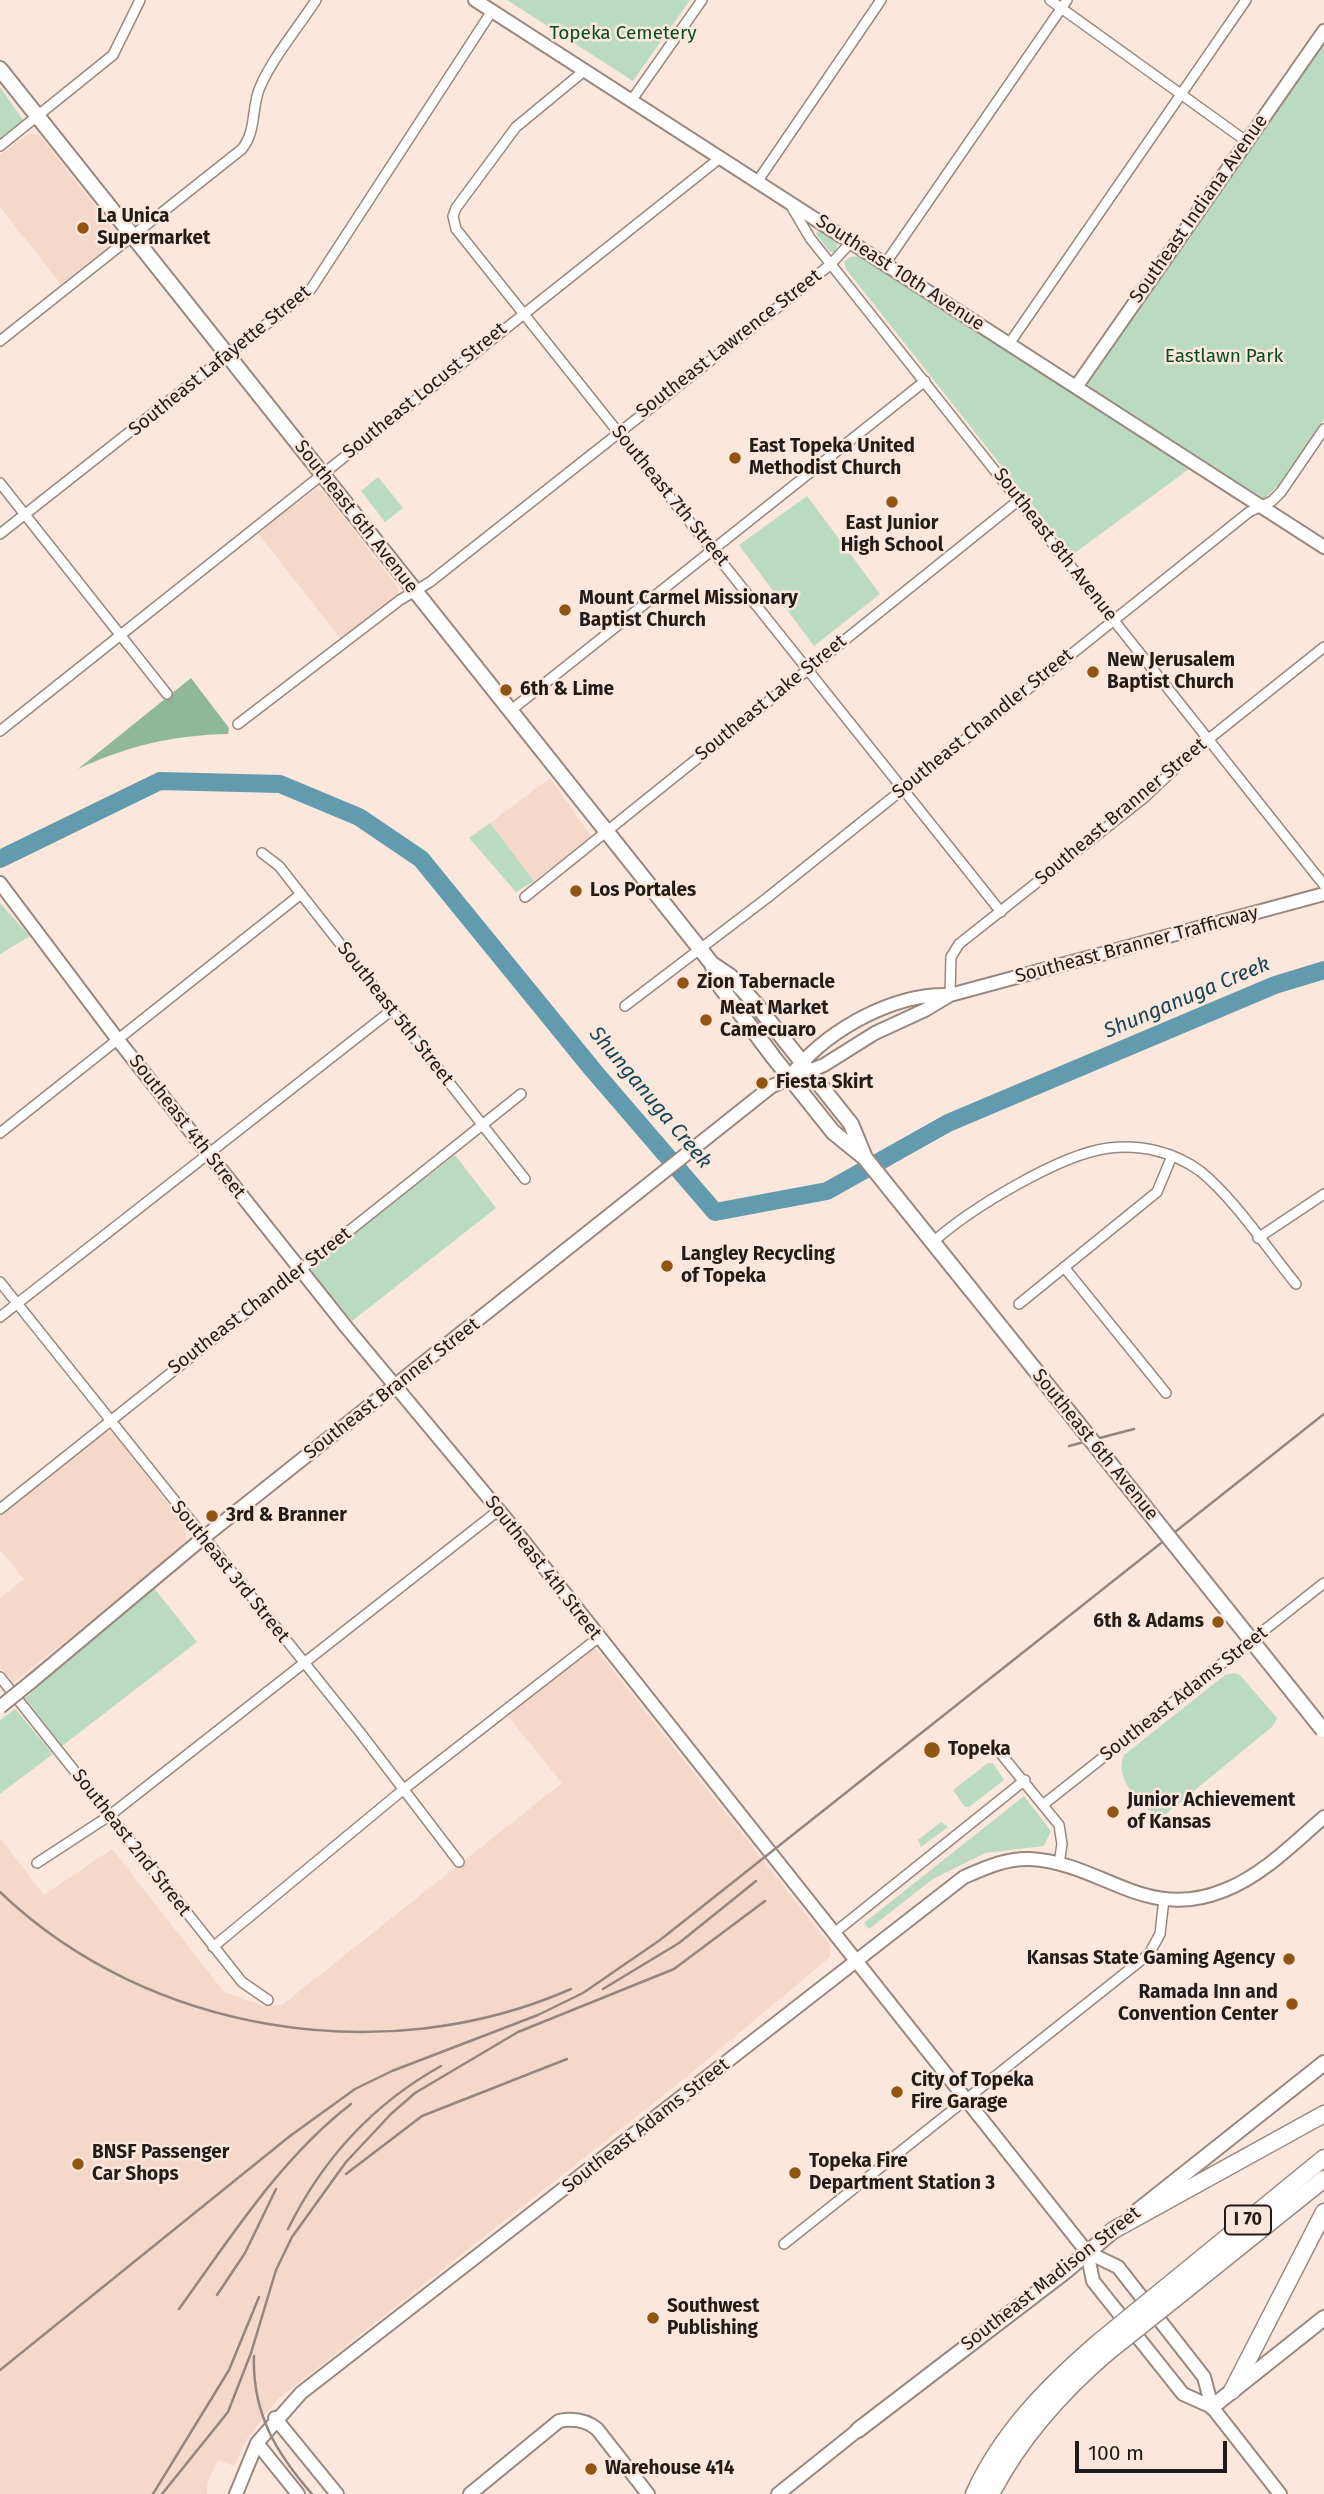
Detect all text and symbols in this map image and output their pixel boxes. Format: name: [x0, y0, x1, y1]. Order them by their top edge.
park label: Topeka Cemetery: [549, 23, 697, 45]
street label: Southeast Indiana Avenue: [1125, 110, 1273, 308]
place label: La Unica Supermarket: [97, 206, 210, 250]
street label: Southeast 10th Avenue: [811, 210, 989, 336]
marker: La Unica Supermarket: [75, 220, 91, 236]
street label: Southeast Lawrence Street: [632, 265, 826, 423]
street label: Southeast Lafayette Street: [125, 281, 315, 441]
street label: Southeast Locust Street: [339, 318, 511, 464]
park label: Eastlawn Park: [1165, 346, 1283, 368]
street label: Southeast 7th Street: [606, 421, 734, 571]
street label: Southeast 6th Avenue: [289, 436, 423, 598]
place label: East Topeka United Methodist Church: [749, 436, 915, 480]
marker: East Topeka United Methodist Church: [727, 450, 743, 466]
street label: Southeast 8th Avenue: [988, 464, 1122, 626]
marker: East Junior High School: [884, 494, 900, 510]
place label: East Junior High School: [841, 513, 943, 557]
place label: Mount Carmel Missionary Baptist Church: [579, 588, 798, 632]
marker: Mount Carmel Missionary Baptist Church: [557, 602, 573, 618]
street label: Southeast Lake Street: [691, 630, 851, 766]
street label: Southeast Chandler Street: [888, 644, 1078, 804]
place label: New Jerusalem Baptist Church: [1107, 650, 1235, 694]
marker: New Jerusalem Baptist Church: [1085, 664, 1101, 680]
place label: 6th & Lime: [520, 679, 614, 701]
marker: 6th & Lime: [498, 682, 514, 698]
street label: Southeast Branner Street: [1031, 734, 1211, 890]
place label: Los Portales: [590, 880, 696, 902]
marker: Los Portales: [568, 883, 584, 899]
street label: Southeast Branner Trafficway: [1013, 902, 1261, 988]
street label: Southeast 5th Street: [332, 938, 458, 1090]
water label: Shunganuga Creek: [1100, 952, 1274, 1044]
place label: Zion Tabernacle: [697, 972, 835, 994]
marker: Zion Tabernacle: [675, 975, 691, 991]
place label: Meat Market Camecuaro: [720, 998, 829, 1042]
marker: Meat Market Camecuaro: [698, 1012, 714, 1028]
water label: Shunganuga Creek: [583, 1022, 717, 1174]
street label: Southeast 4th Street: [124, 1051, 250, 1203]
place label: Fiesta Skirt: [776, 1072, 873, 1094]
marker: Fiesta Skirt: [754, 1075, 770, 1091]
street label: Southeast Chandler Street: [164, 1223, 356, 1379]
place label: Langley Recycling of Topeka: [681, 1244, 835, 1288]
marker: Langley Recycling of Topeka: [659, 1258, 675, 1274]
street label: Southeast Branner Street: [300, 1313, 484, 1465]
street label: Southeast 6th Avenue: [1027, 1365, 1163, 1525]
street label: Southeast 4th Street: [480, 1492, 606, 1644]
street label: Southeast 3rd Street: [166, 1497, 294, 1647]
place label: 3rd & Branner: [226, 1505, 347, 1527]
marker: 3rd & Branner: [204, 1508, 220, 1524]
place label: 6th & Adams: [1093, 1611, 1204, 1633]
marker: 6th & Adams: [1210, 1614, 1226, 1630]
street label: Southeast Adams Street: [1096, 1622, 1272, 1766]
place label: Topeka: [948, 1739, 1011, 1761]
marker: Topeka: [922, 1740, 942, 1760]
street label: Southeast 2nd Street: [67, 1765, 195, 1921]
place label: Junior Achievement of Kansas: [1127, 1790, 1295, 1834]
marker: Junior Achievement of Kansas: [1105, 1804, 1121, 1820]
place label: Kansas State Gaming Agency: [1027, 1948, 1275, 1970]
marker: Kansas State Gaming Agency: [1281, 1951, 1297, 1967]
place label: Ramada Inn and Convention Center: [1118, 1982, 1278, 2026]
marker: Ramada Inn and Convention Center: [1284, 1996, 1300, 2012]
street label: Southeast Adams Street: [558, 2054, 734, 2198]
place label: City of Topeka Fire Garage: [911, 2070, 1034, 2114]
marker: City of Topeka Fire Garage: [889, 2084, 905, 2100]
place label: BNSF Passenger Car Shops: [92, 2142, 229, 2186]
place label: Topeka Fire Department Station 3: [809, 2151, 995, 2195]
marker: BNSF Passenger Car Shops: [70, 2156, 86, 2172]
marker: Topeka Fire Department Station 3: [787, 2165, 803, 2181]
street label: Southeast Madison Street: [957, 2202, 1145, 2356]
road number: I 70: [1225, 2206, 1271, 2234]
place label: Southwest Publishing: [667, 2296, 759, 2340]
marker: Southwest Publishing: [645, 2310, 661, 2326]
scale bar: [1079, 2428, 1231, 2472]
text: 100 m: [1088, 2440, 1144, 2466]
place label: Warehouse 414: [605, 2458, 734, 2480]
marker: Warehouse 414: [583, 2461, 599, 2477]

